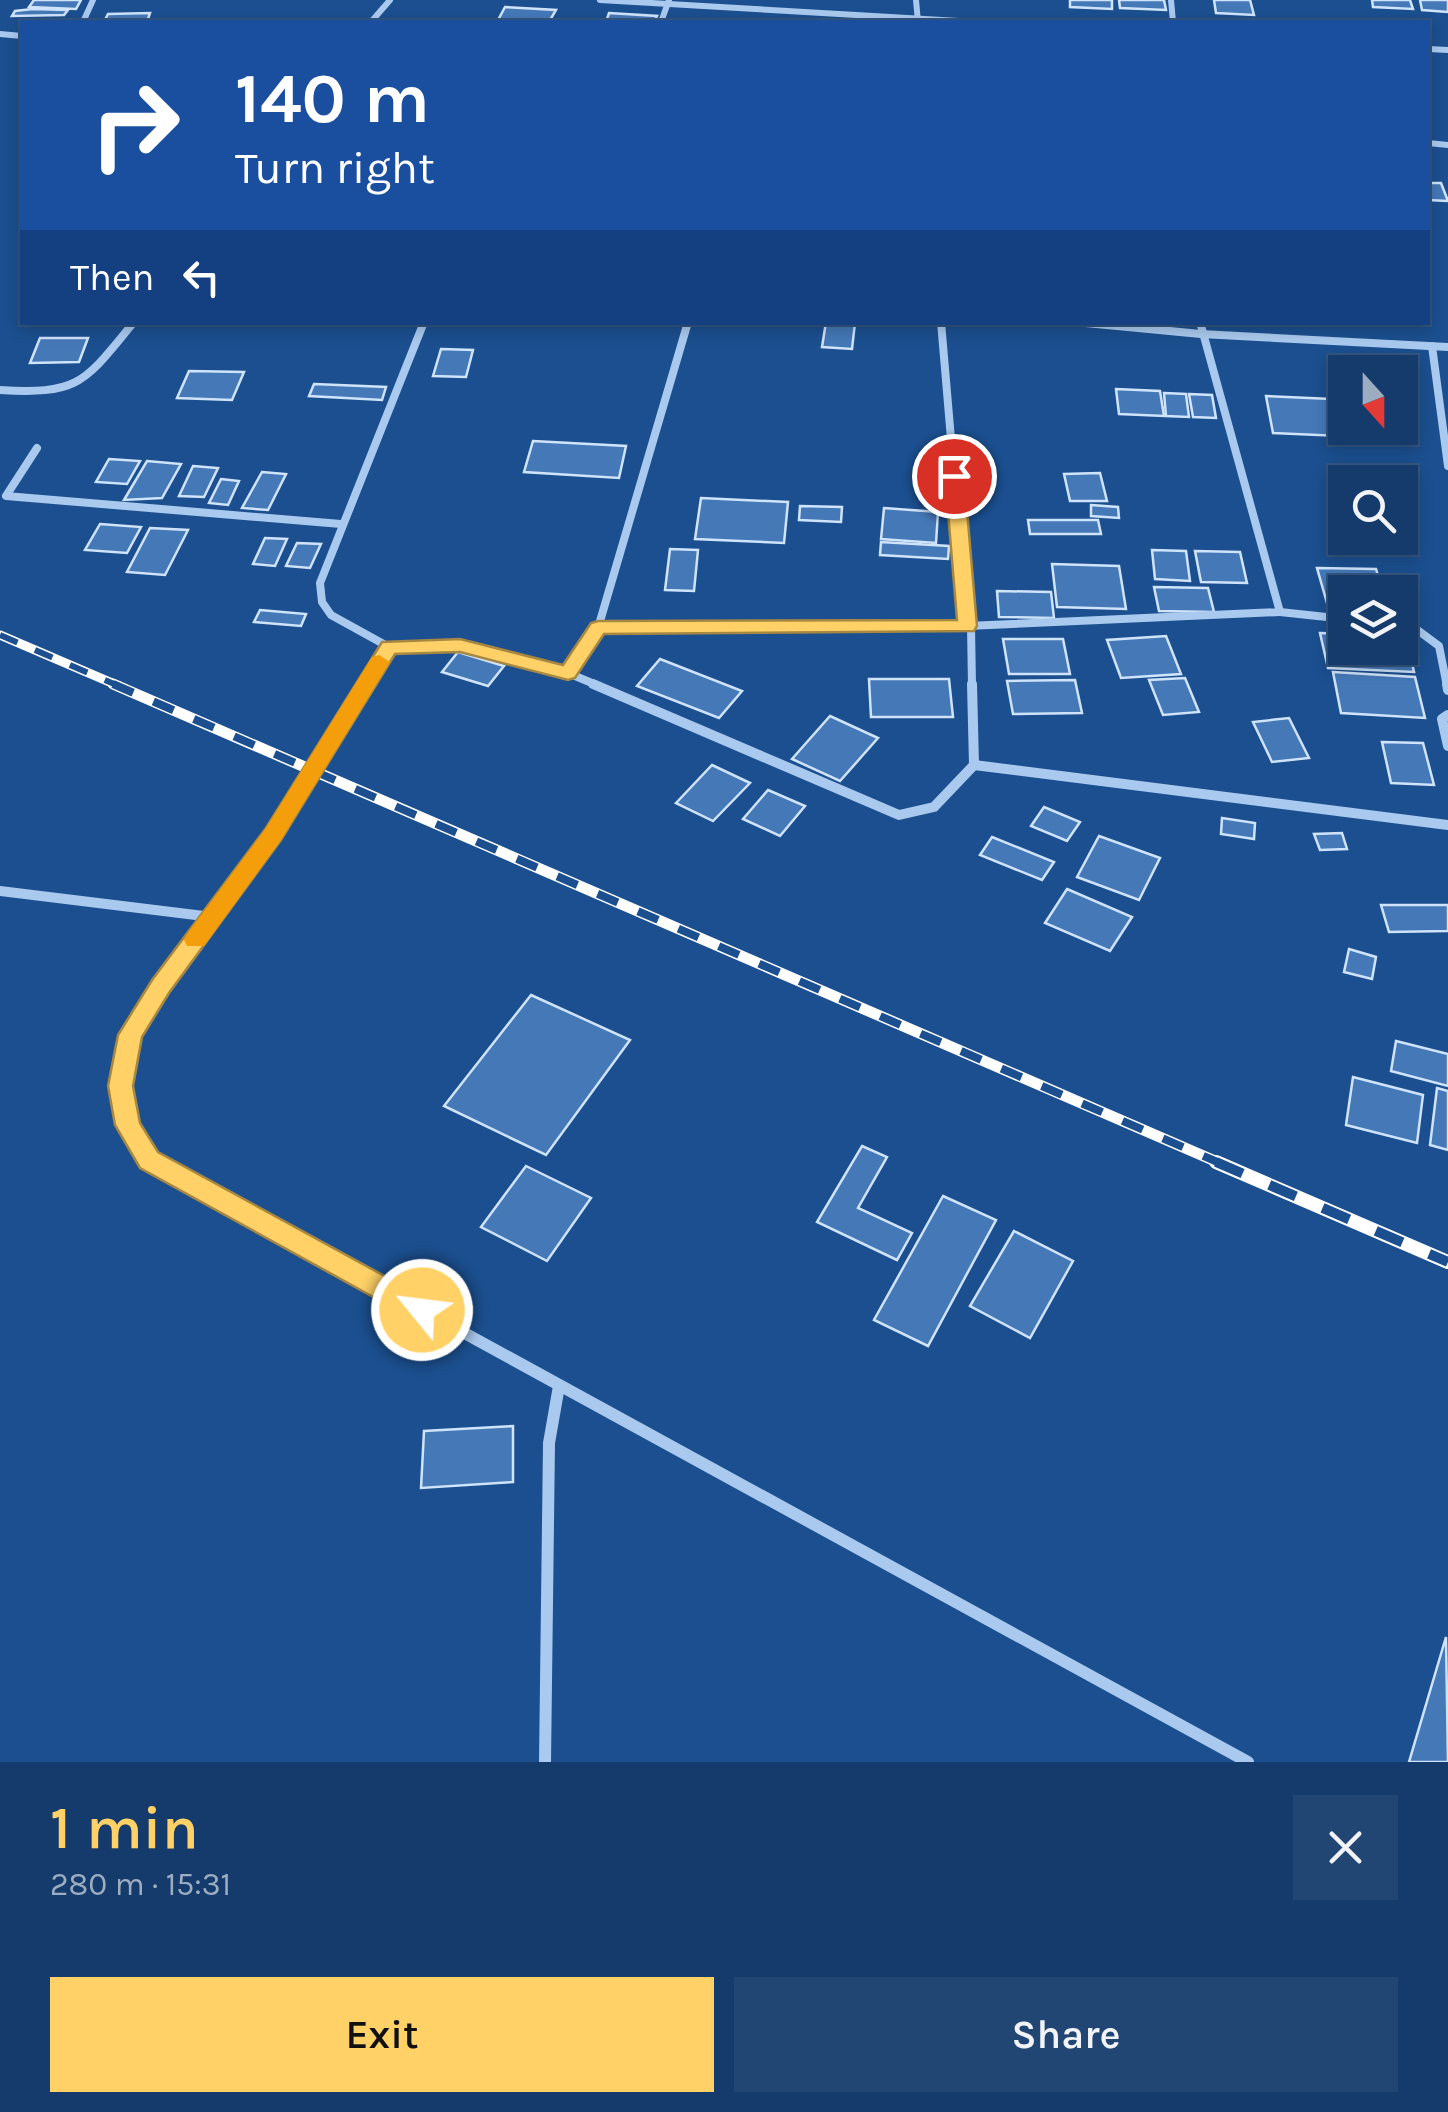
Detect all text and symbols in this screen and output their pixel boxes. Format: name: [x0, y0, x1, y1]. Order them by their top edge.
text: 140 m: [235, 58, 430, 140]
icon: right: [70, 60, 200, 190]
text: Turn right: [235, 142, 435, 194]
icon: left: [174, 250, 229, 305]
text: Then: [70, 255, 154, 300]
north arrow: [1328, 355, 1418, 445]
map controls: [1328, 355, 1418, 665]
pin: [912, 434, 997, 519]
icon: arrive: [927, 449, 982, 504]
button: search: [1328, 465, 1418, 555]
button: layers: [1328, 575, 1418, 665]
position arrow: [370, 1258, 474, 1362]
text: 1 min: [50, 1793, 199, 1863]
button: close: [1293, 1795, 1398, 1900]
text: 280 m · 15:31: [50, 1866, 231, 1903]
button: Exit: [50, 1977, 714, 2092]
button: Share: [734, 1977, 1398, 2092]

